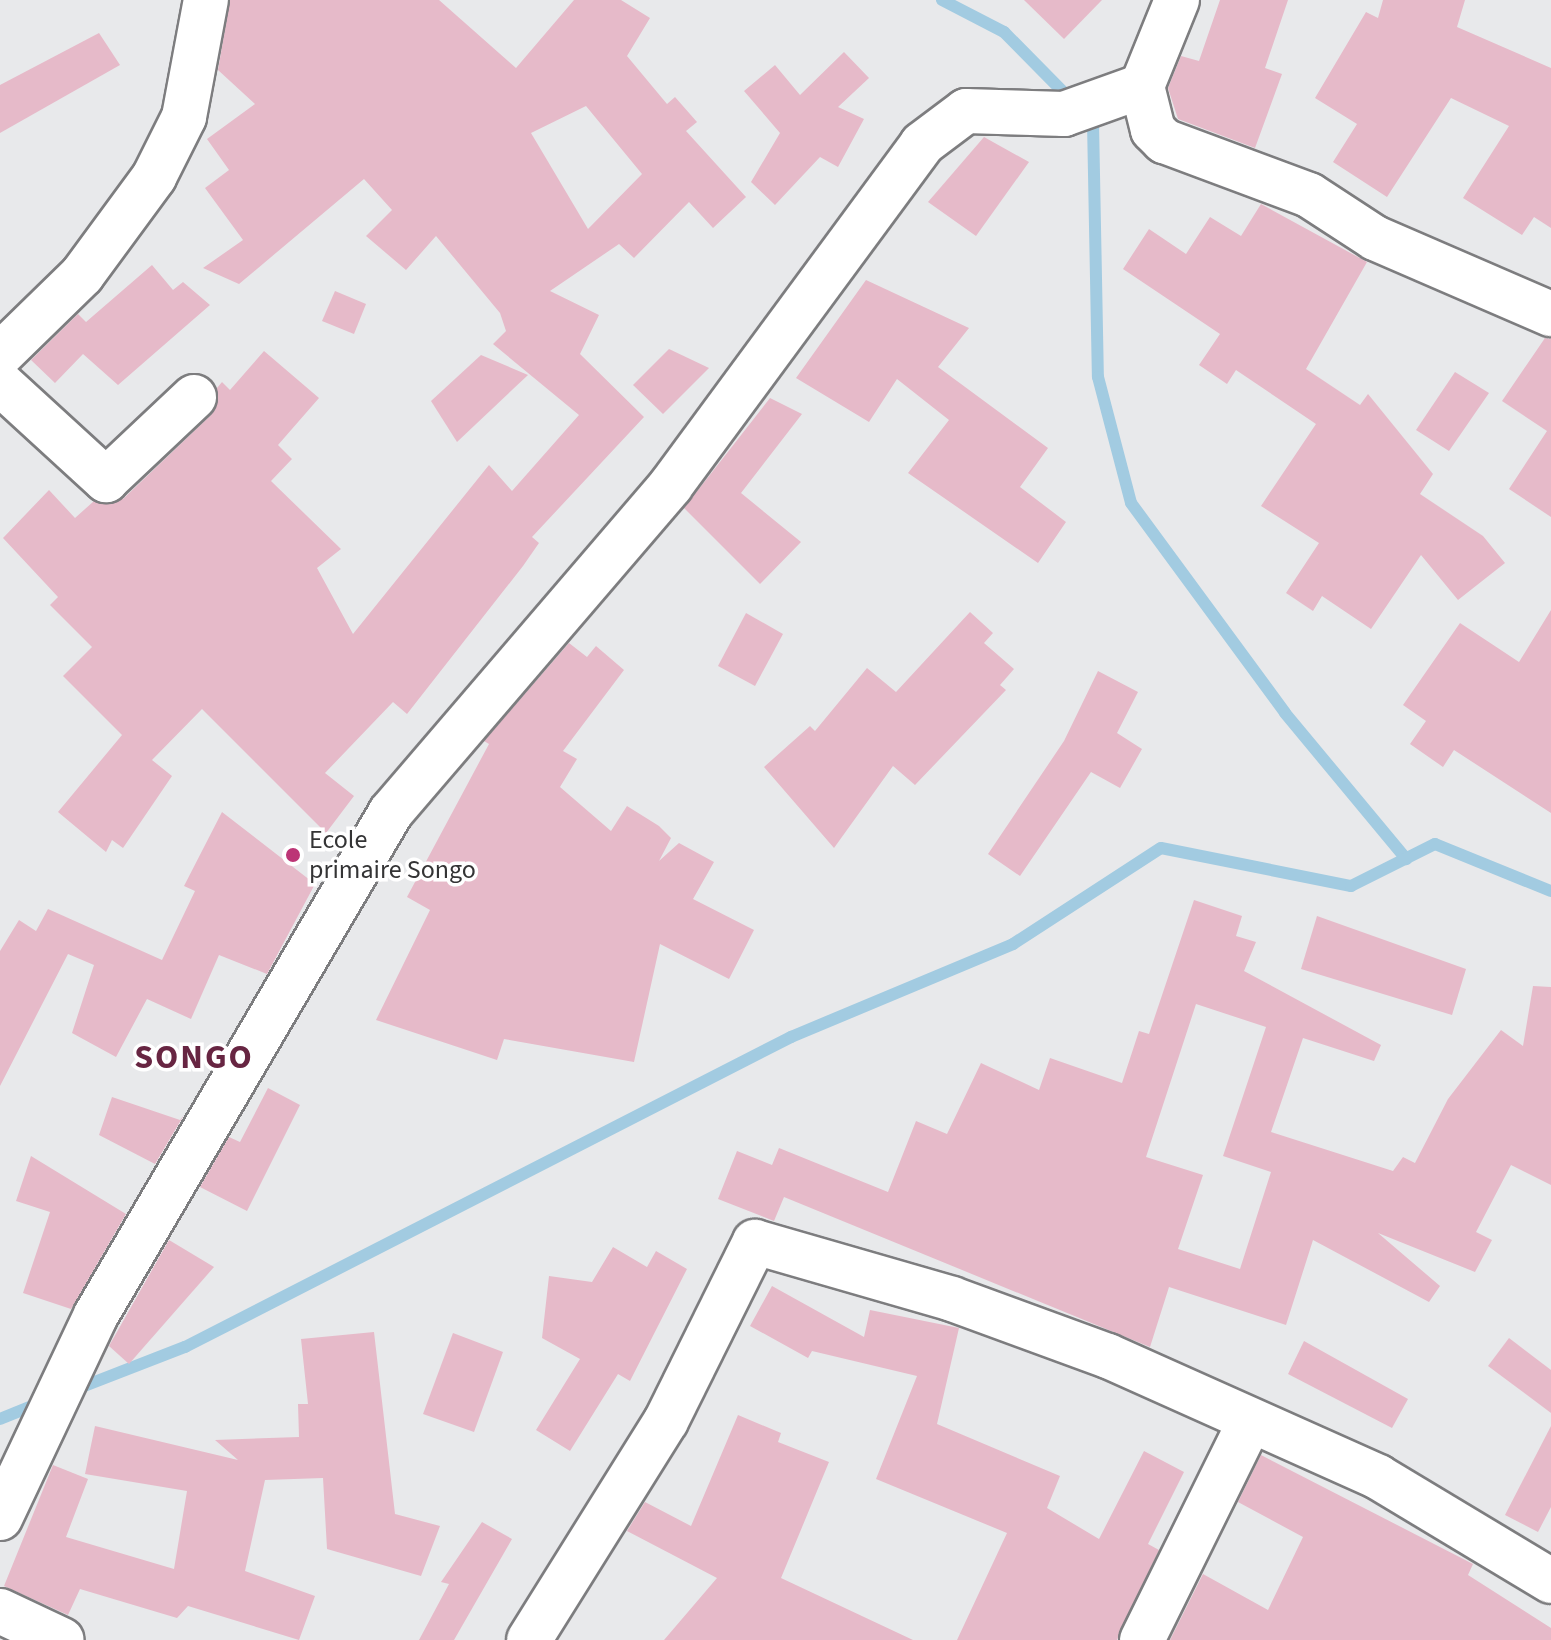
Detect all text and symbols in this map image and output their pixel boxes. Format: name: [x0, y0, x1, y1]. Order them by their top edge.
place label: Ecole primaire Songo: [309, 824, 476, 886]
marker: Ecole primaire Songo: [284, 846, 302, 864]
district label: SONGO: [134, 1038, 254, 1078]

